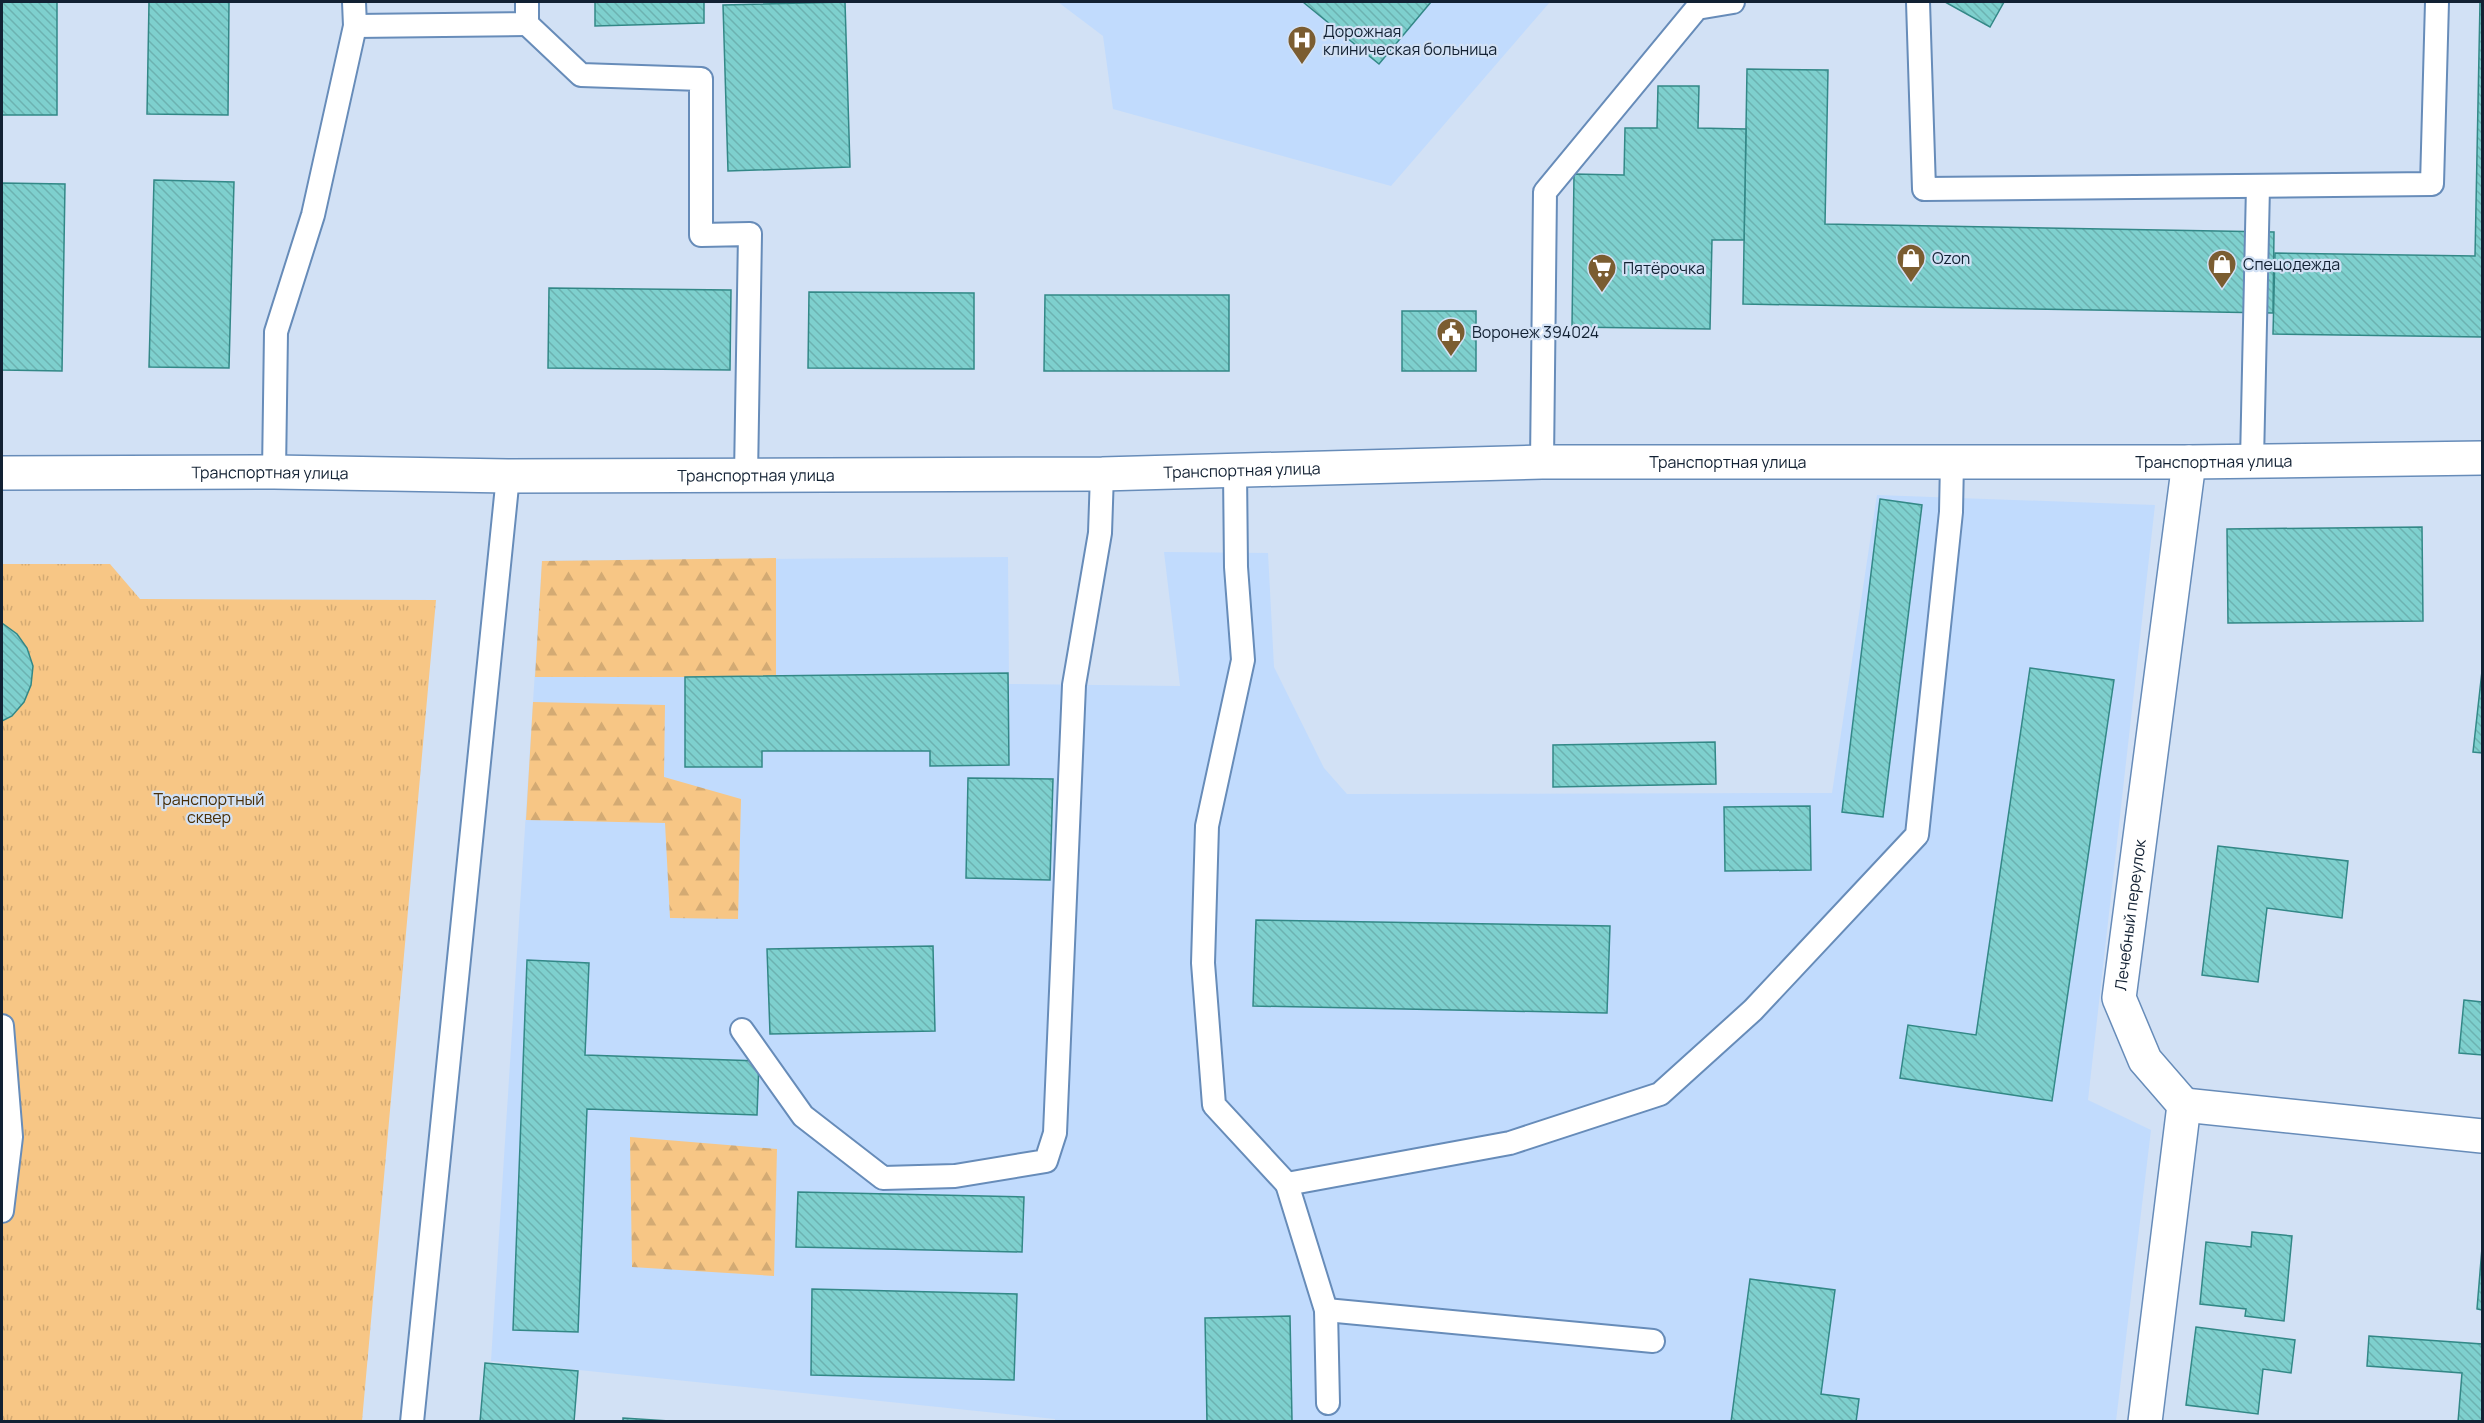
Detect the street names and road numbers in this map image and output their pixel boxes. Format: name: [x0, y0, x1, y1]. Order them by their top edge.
street label: Транспортная улица: [2135, 450, 2293, 473]
street label: Транспортная улица: [1649, 451, 1806, 473]
street label: Транспортная улица: [1163, 457, 1321, 483]
street label: Транспортная улица: [191, 461, 349, 484]
street label: Транспортная улица: [677, 464, 835, 486]
street label: Лечебный переулок: [2109, 837, 2151, 992]

